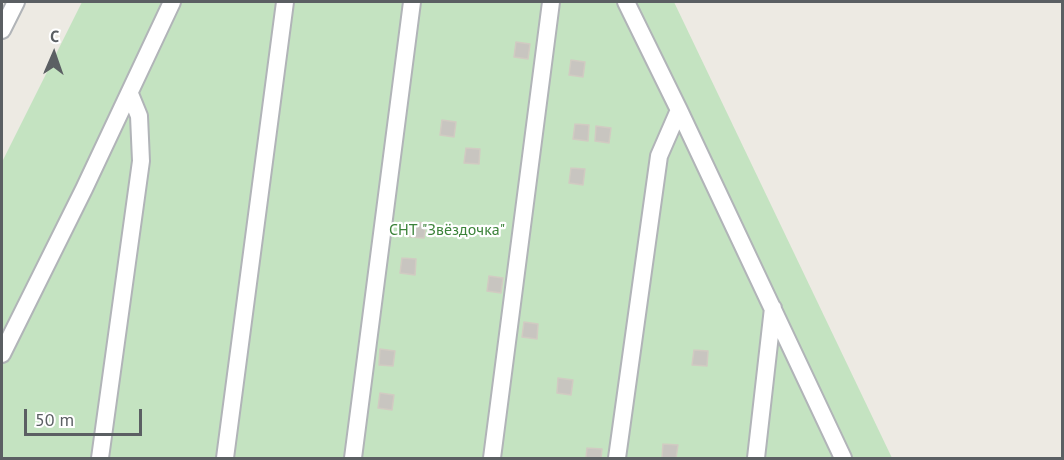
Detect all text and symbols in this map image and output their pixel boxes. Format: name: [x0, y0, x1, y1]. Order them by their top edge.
north arrow: [24, 24, 84, 84]
text: С: [50, 26, 59, 46]
park label: СНТ "Звёздочка": [389, 220, 505, 240]
scale bar: [27, 397, 146, 435]
text: 50 m: [35, 408, 74, 431]

